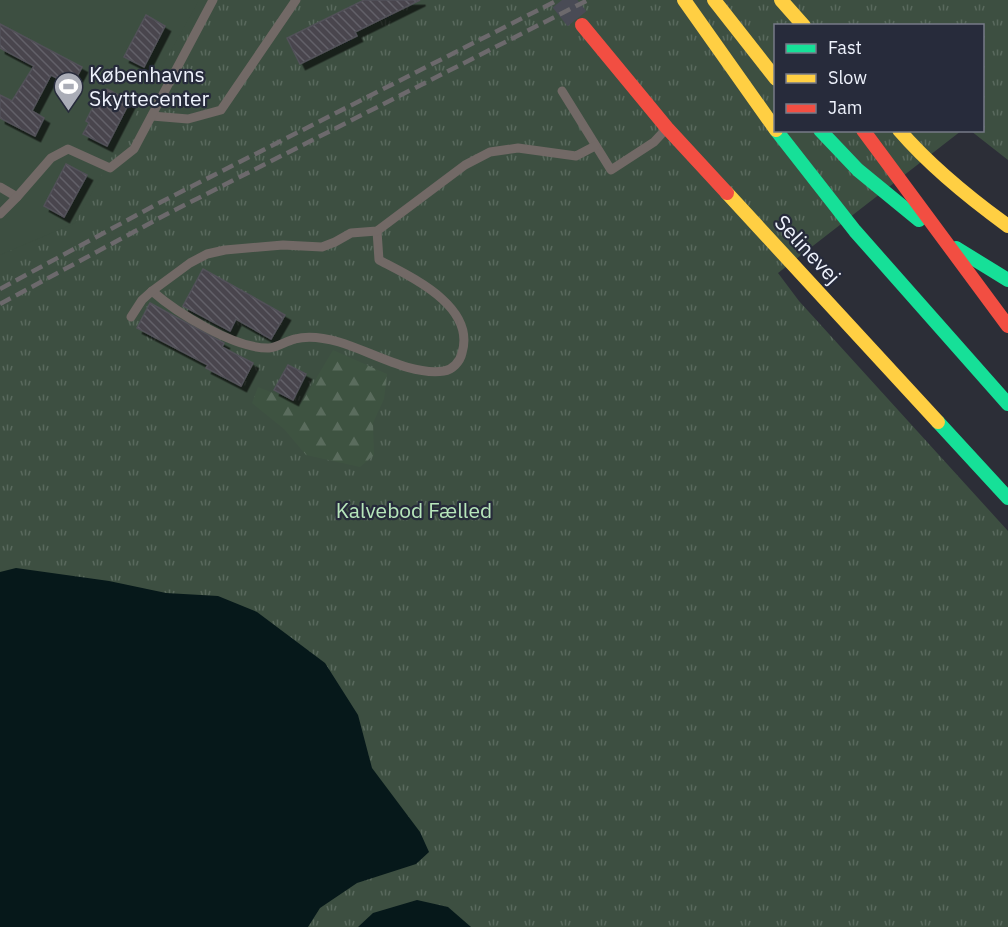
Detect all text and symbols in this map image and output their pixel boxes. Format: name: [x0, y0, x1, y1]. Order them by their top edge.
legend: [774, 24, 984, 132]
text: Fast: [828, 36, 862, 59]
place label: Københavns Skyttecenter: [89, 60, 209, 112]
text: Slow: [828, 66, 867, 89]
sports icon: Københavns Skyttecenter: [52, 70, 84, 112]
text: Jam: [828, 96, 863, 119]
street label: Selinevej: [769, 208, 847, 290]
park label: Kalvebod Fælled: [336, 496, 492, 524]

